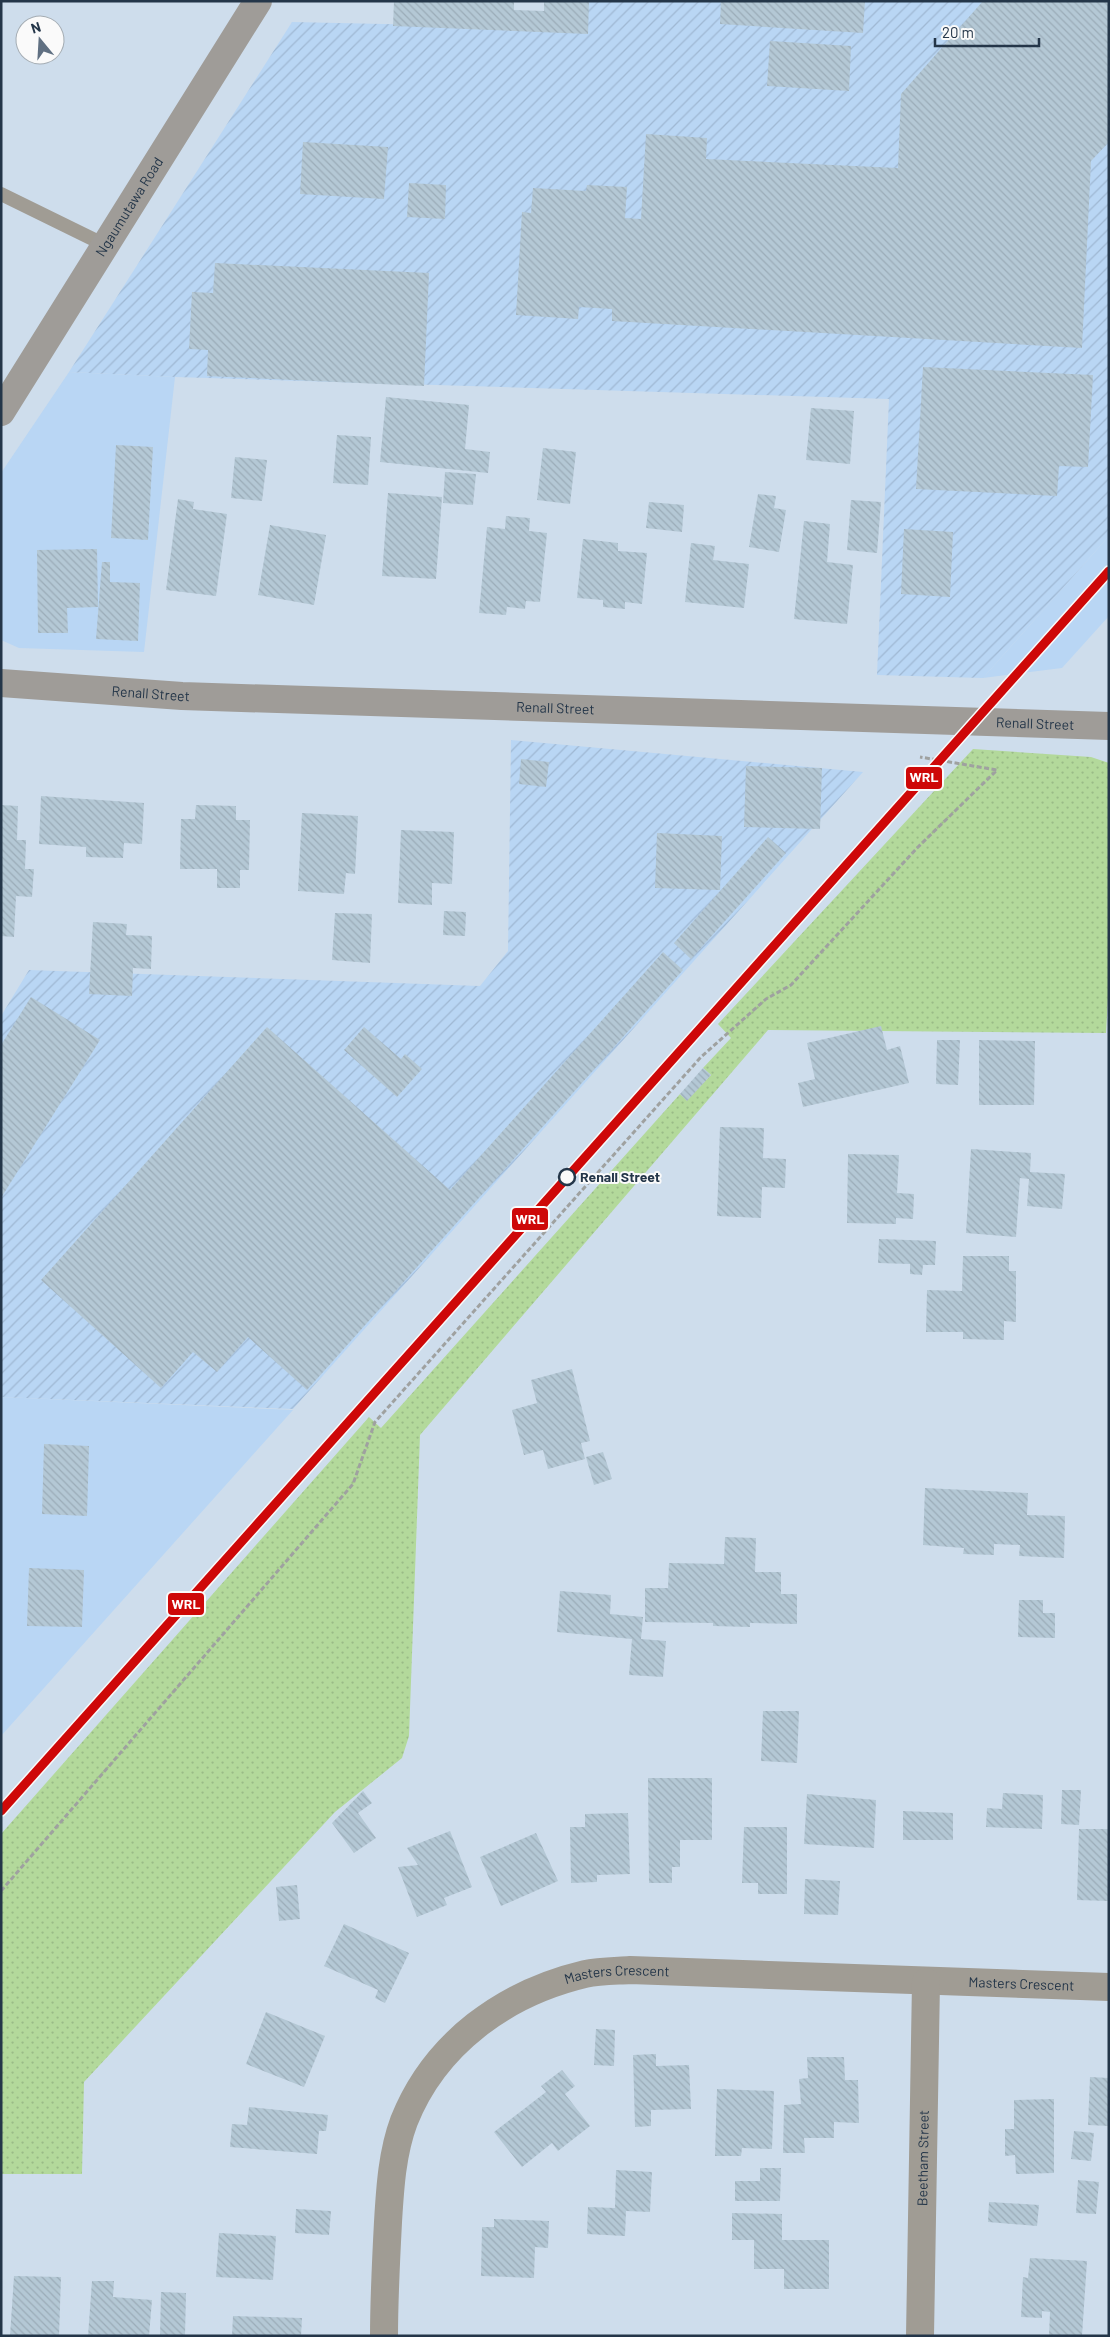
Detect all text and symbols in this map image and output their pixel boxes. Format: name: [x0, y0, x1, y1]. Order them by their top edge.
north arrow: [15, 15, 65, 65]
scale bar: [935, 15, 1039, 47]
text: N: [29, 18, 43, 37]
text: 20 m: [942, 23, 974, 41]
street label: Ngaumutawa Road: [91, 154, 166, 259]
street label: Renall Street: [111, 682, 190, 704]
street label: Renall Street: [516, 698, 595, 717]
street label: Renall Street: [996, 713, 1074, 733]
line badge: WRL: [905, 766, 943, 790]
text: WRL: [910, 768, 938, 785]
marker: Renall Street: [558, 1168, 576, 1186]
place label: Renall Street: [580, 1168, 660, 1185]
line badge: WRL: [511, 1207, 549, 1231]
text: WRL: [516, 1210, 544, 1227]
line badge: WRL: [167, 1592, 205, 1616]
text: WRL: [172, 1595, 200, 1612]
street label: Masters Crescent: [562, 1961, 670, 1987]
street label: Masters Crescent: [968, 1973, 1075, 1994]
street label: Beetham Street: [913, 2110, 932, 2206]

